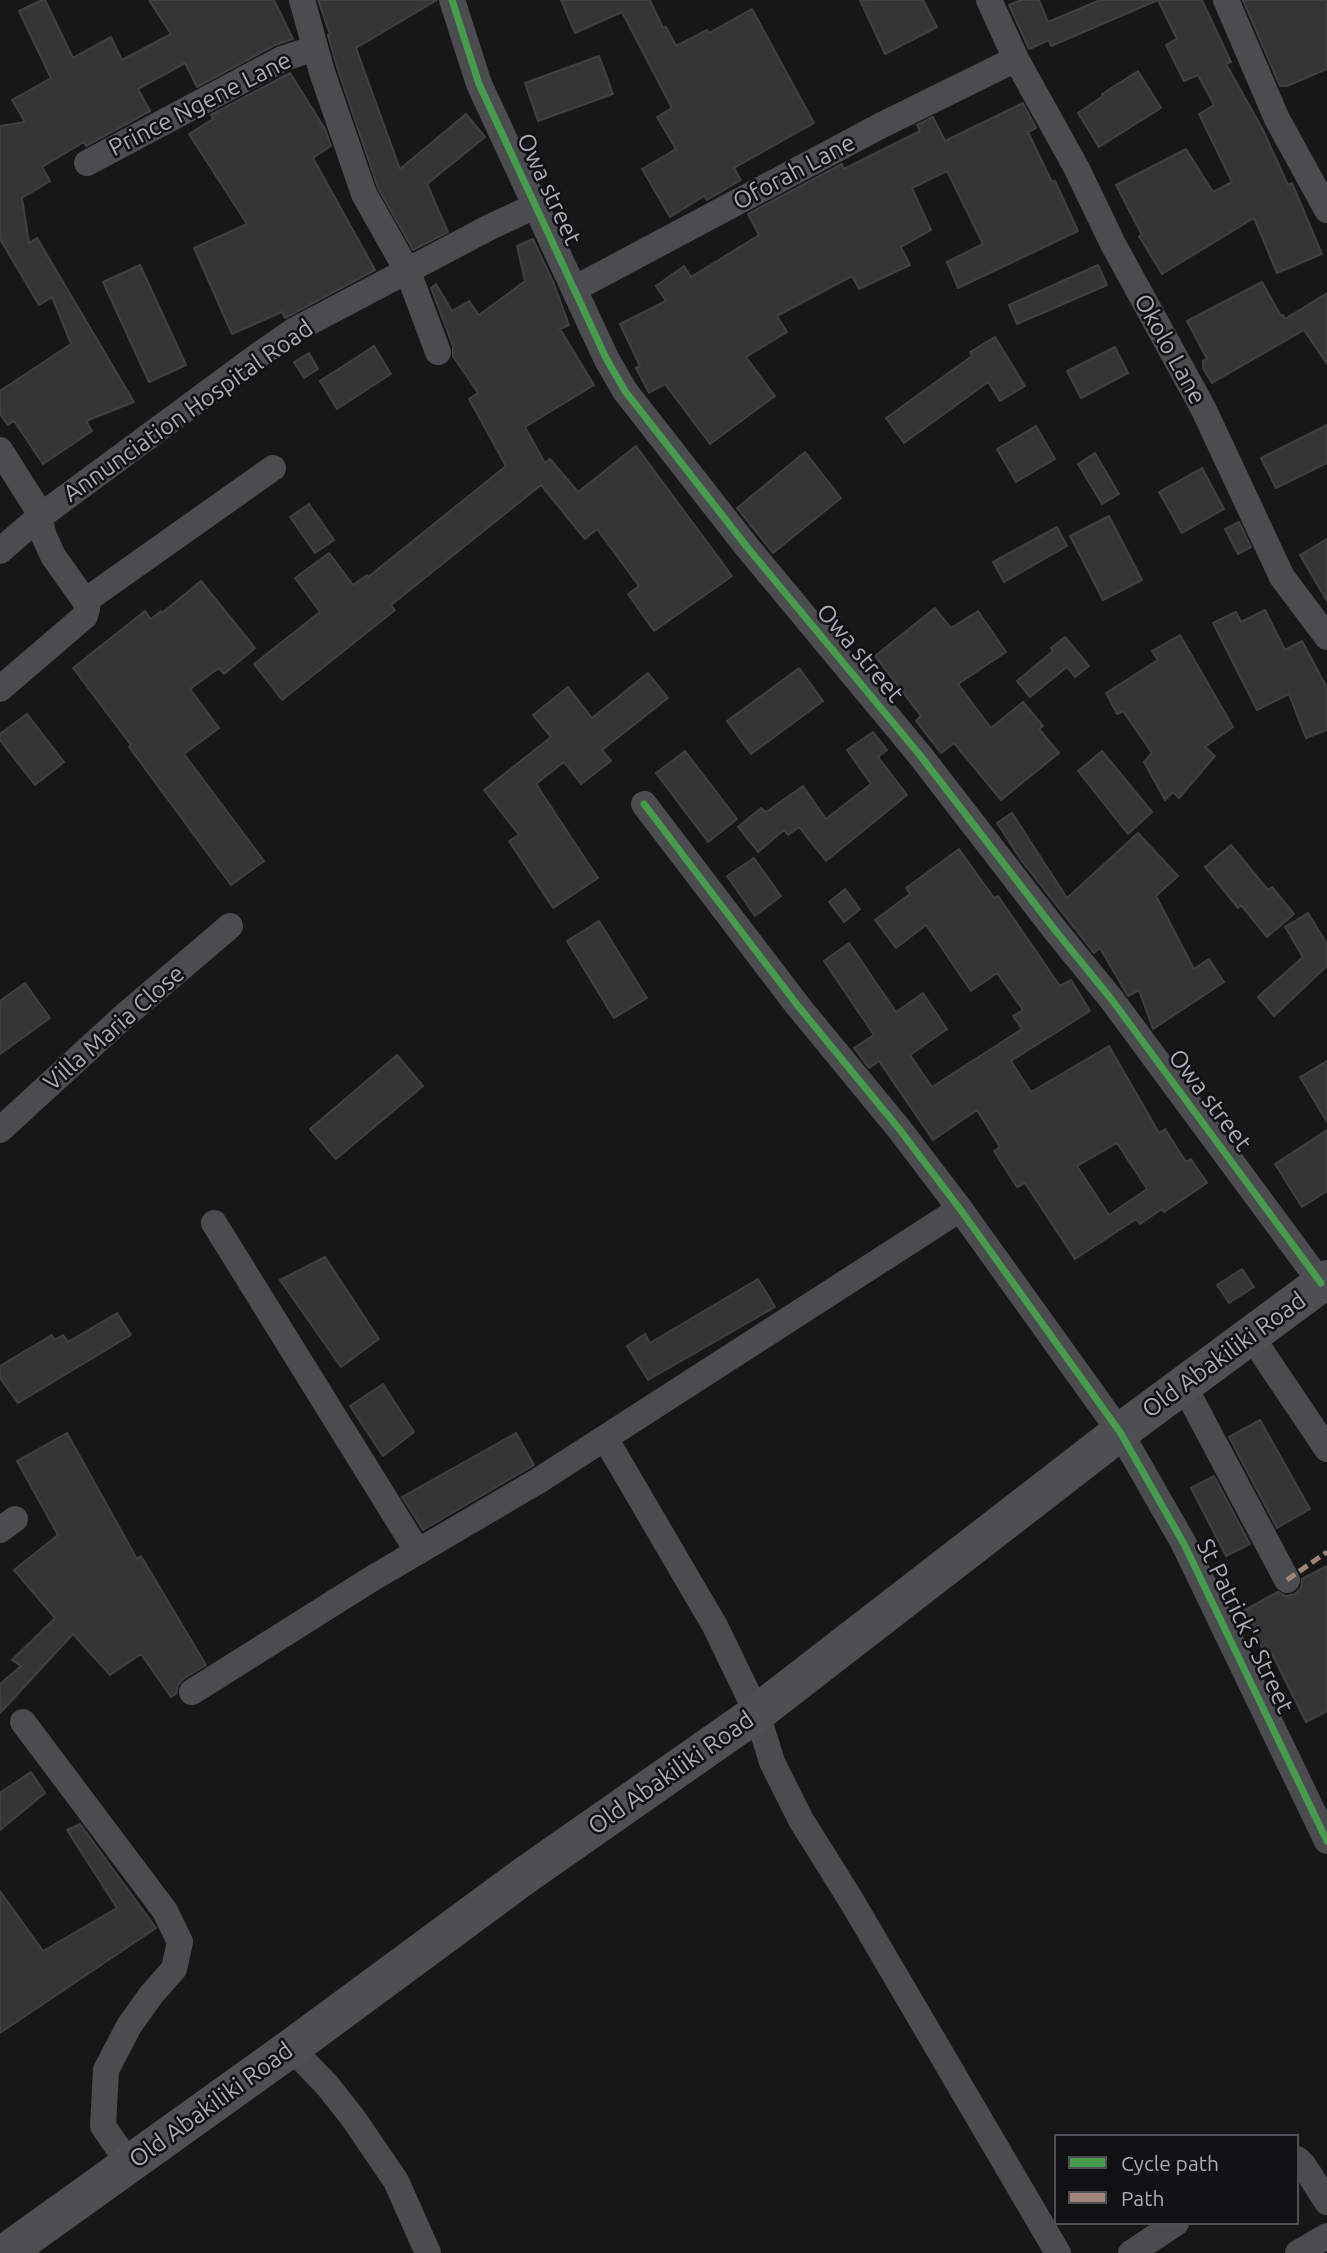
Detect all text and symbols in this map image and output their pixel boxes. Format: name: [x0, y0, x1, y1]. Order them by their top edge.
street label: Prince Ngene Lane: [104, 46, 296, 162]
street label: Oforah Lane: [728, 128, 860, 216]
street label: Owa street: [511, 129, 587, 249]
street label: Okolo Lane: [1128, 289, 1212, 409]
street label: Annunciation Hospital Road: [58, 314, 318, 508]
street label: Owa street: [810, 598, 910, 708]
street label: Villa Maria Close: [38, 959, 190, 1097]
street label: Owa street: [1162, 1043, 1258, 1157]
street label: Old Abakiliki Road: [1137, 1286, 1311, 1424]
street label: St Patrick's Street: [1190, 1534, 1300, 1718]
street label: Old Abakiliki Road: [583, 1705, 759, 1841]
street label: Old Abakiliki Road: [124, 2036, 298, 2174]
legend: [1054, 2134, 1299, 2225]
text: Cycle path: [1121, 2151, 1219, 2175]
text: Path: [1121, 2186, 1164, 2210]

